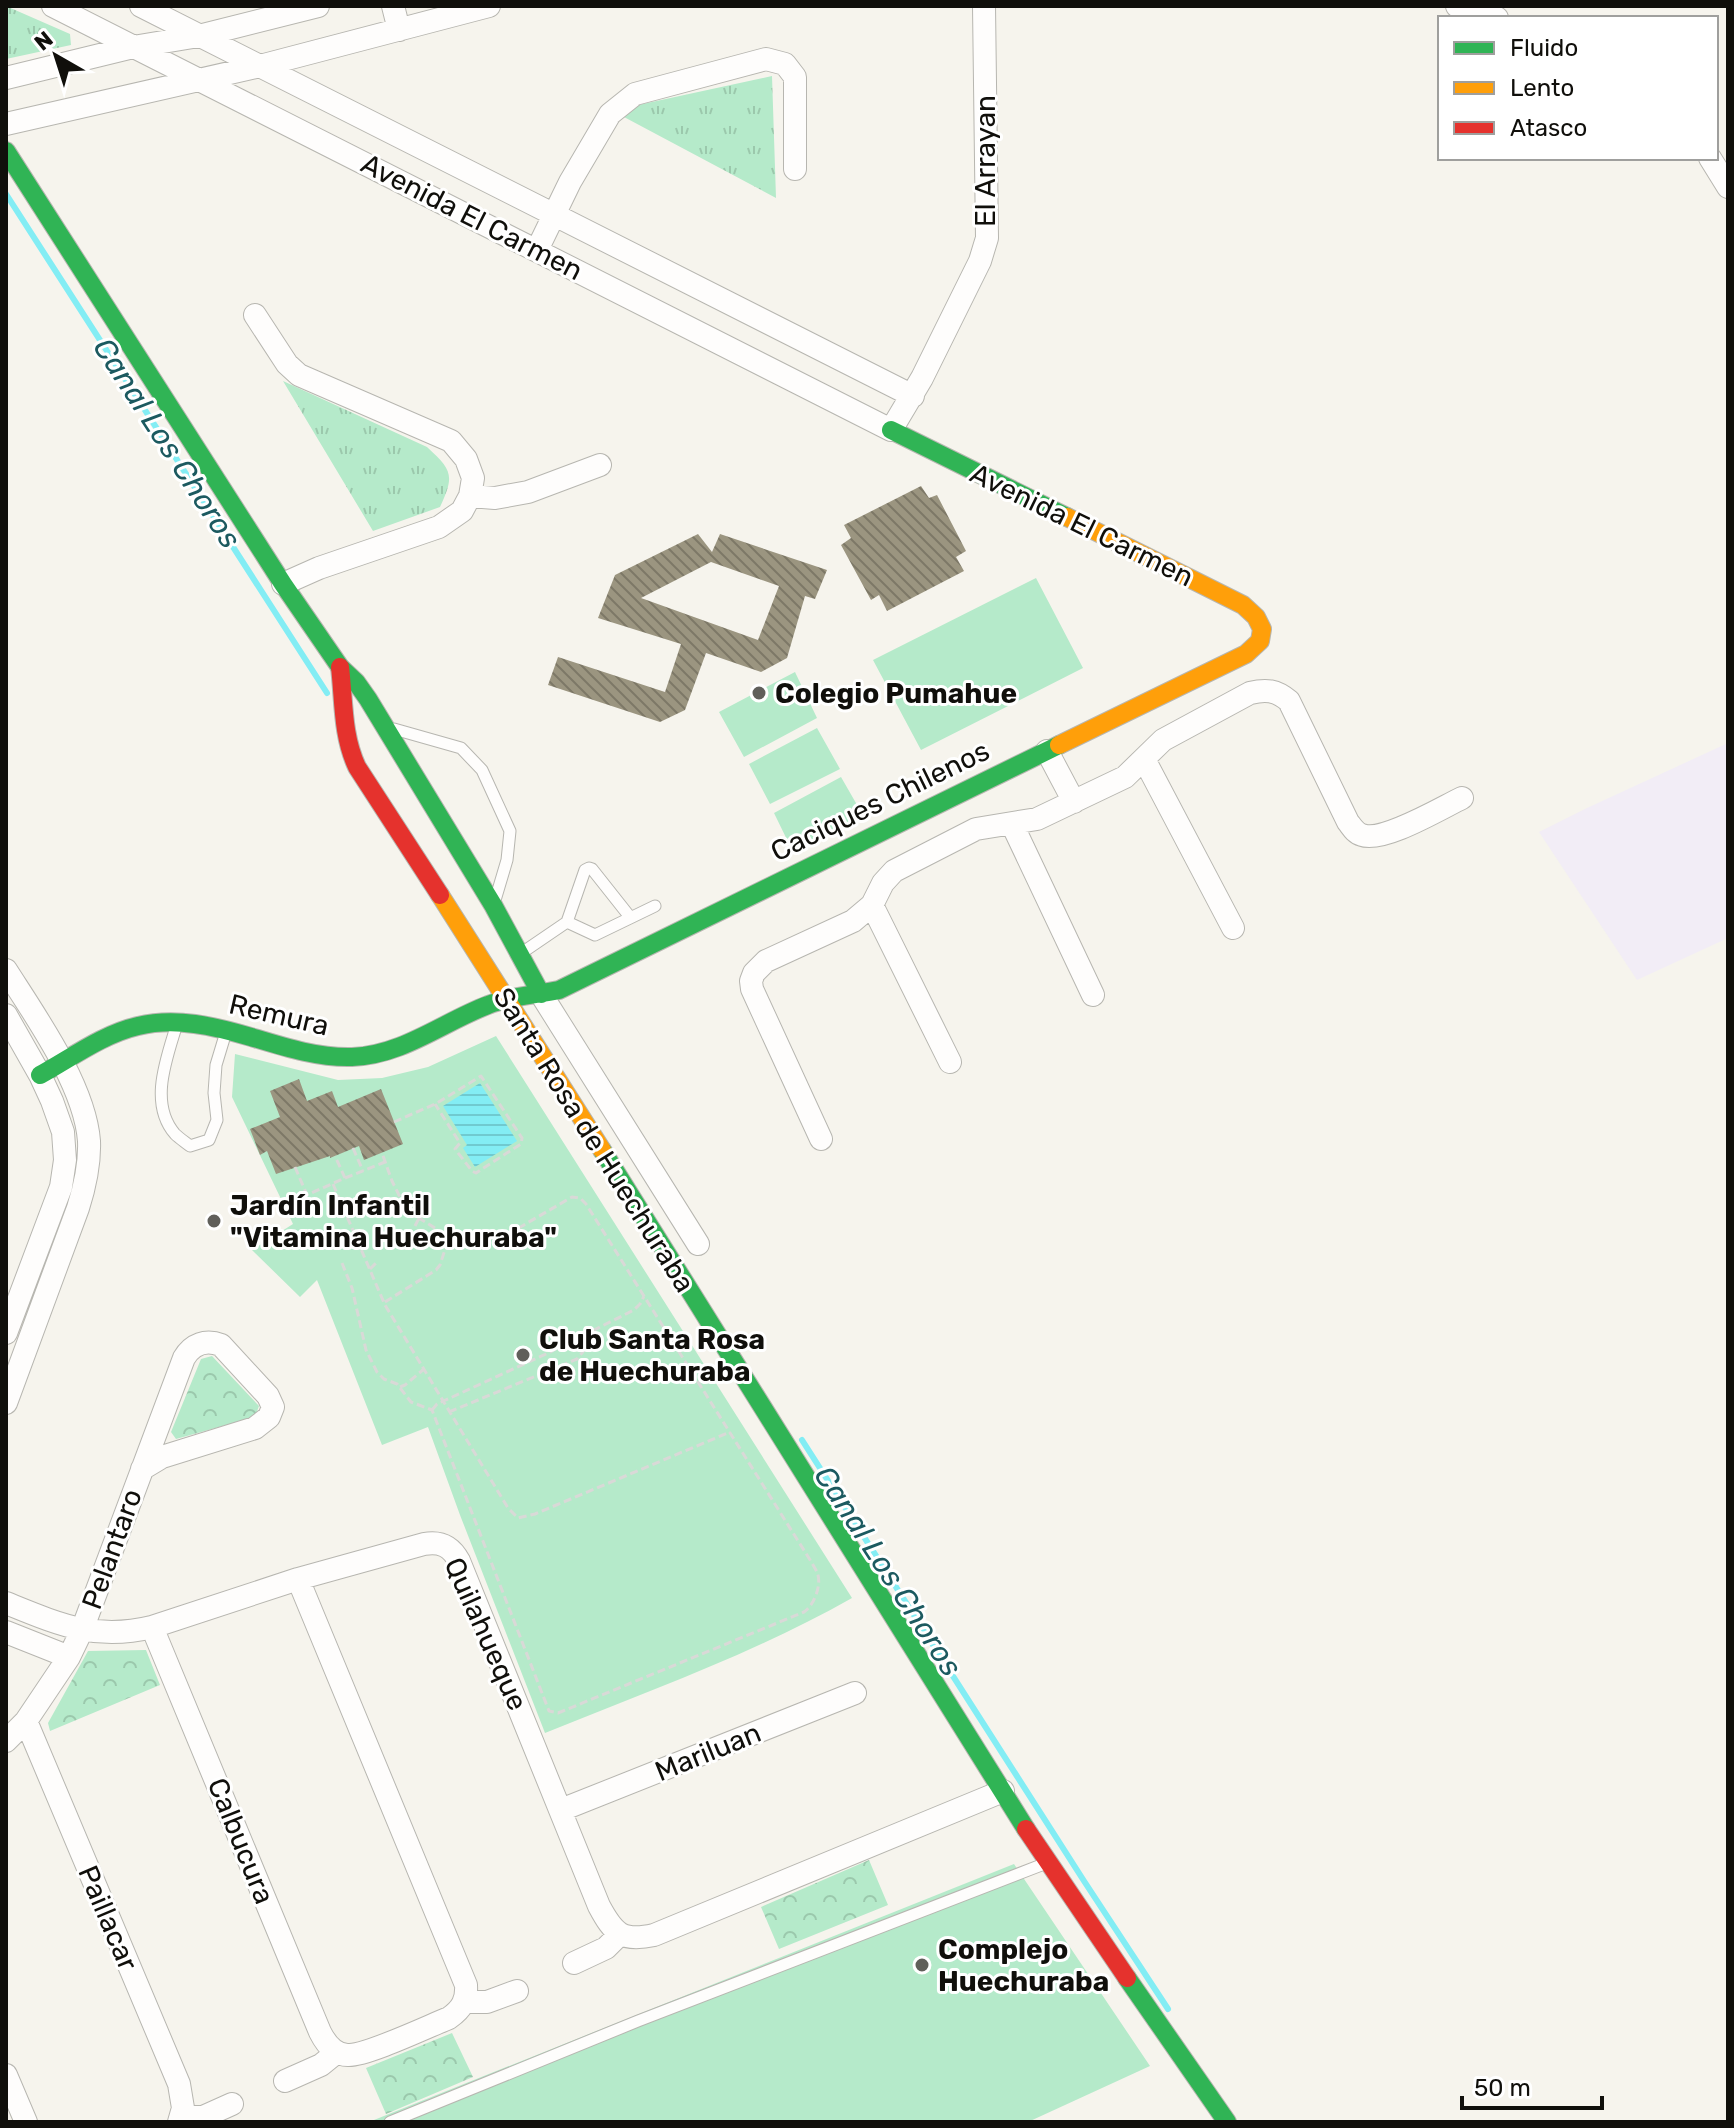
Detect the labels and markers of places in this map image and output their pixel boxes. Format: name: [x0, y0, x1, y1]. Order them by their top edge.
place label: Colegio Pumahue: [775, 677, 1017, 710]
marker: Colegio Pumahue: [750, 684, 768, 702]
place label: Jardín Infantil "Vitamina Huechuraba": [230, 1189, 557, 1254]
marker: Jardín Infantil "Vitamina Huechuraba": [205, 1212, 223, 1230]
place label: Club Santa Rosa de Huechuraba: [539, 1323, 765, 1388]
marker: Club Santa Rosa de Huechuraba: [514, 1346, 532, 1364]
place label: Complejo Huechuraba: [938, 1933, 1109, 1998]
marker: Complejo Huechuraba: [913, 1956, 931, 1974]

